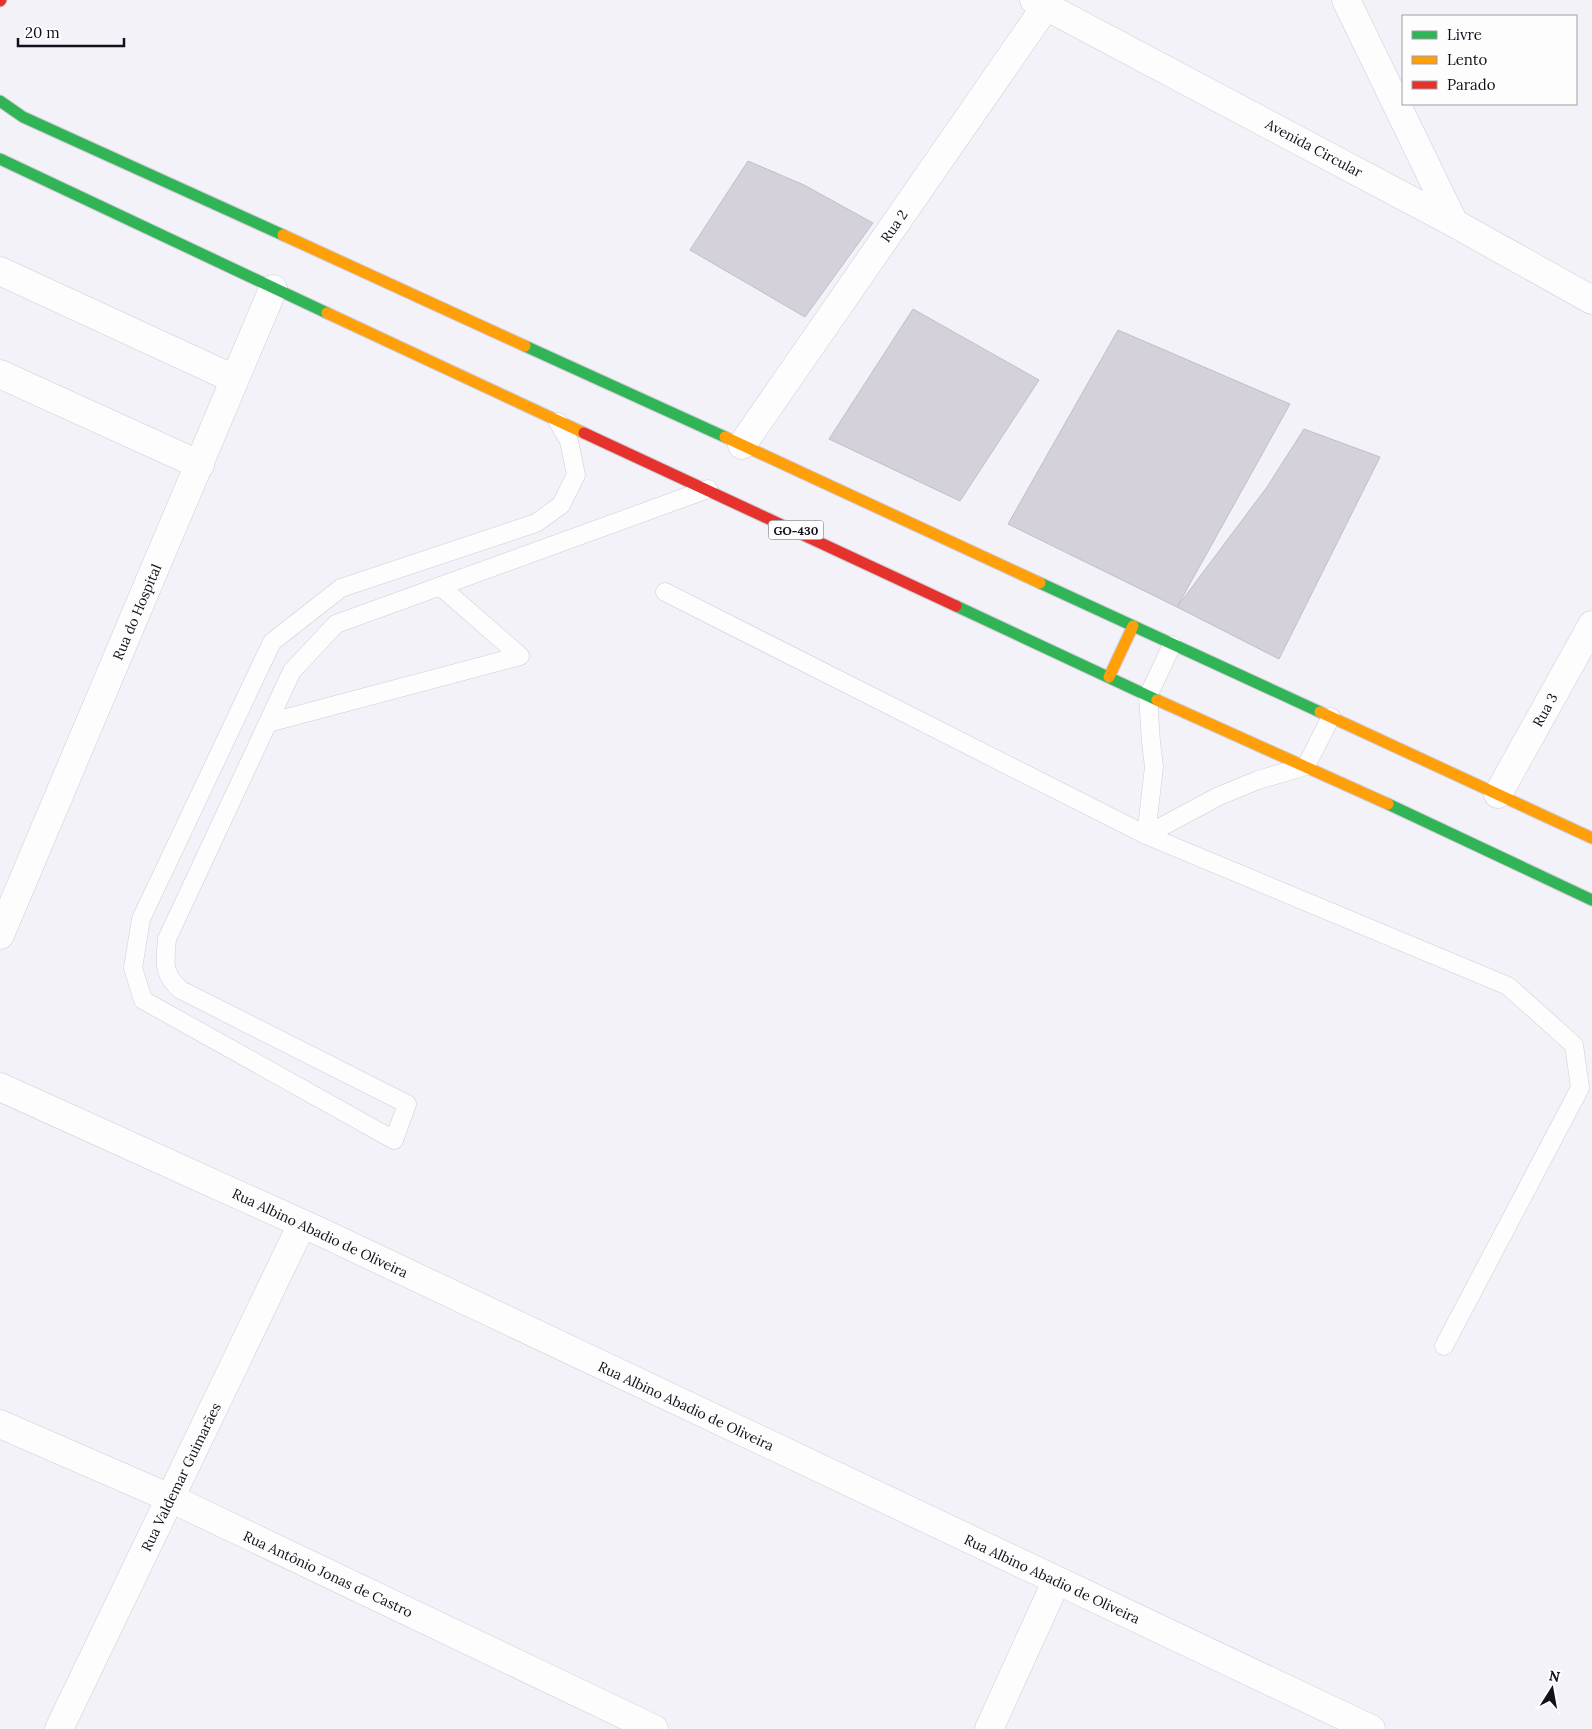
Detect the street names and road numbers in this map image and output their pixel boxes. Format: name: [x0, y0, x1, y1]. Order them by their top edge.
street label: Avenida Circular: [1261, 114, 1366, 181]
street label: Rua 2: [876, 206, 912, 246]
road number: GO-430: [768, 520, 824, 540]
street label: Rua do Hospital: [109, 561, 165, 663]
street label: Rua 3: [1528, 690, 1562, 730]
street label: Rua Albino Abadio de Oliveira: [229, 1184, 411, 1282]
street label: Rua Albino Abadio de Oliveira: [595, 1357, 777, 1455]
street label: Rua Valdemar Guimarães: [137, 1400, 225, 1554]
street label: Rua Antônio Jonas de Castro: [240, 1527, 416, 1621]
street label: Rua Albino Abadio de Oliveira: [961, 1530, 1143, 1628]

